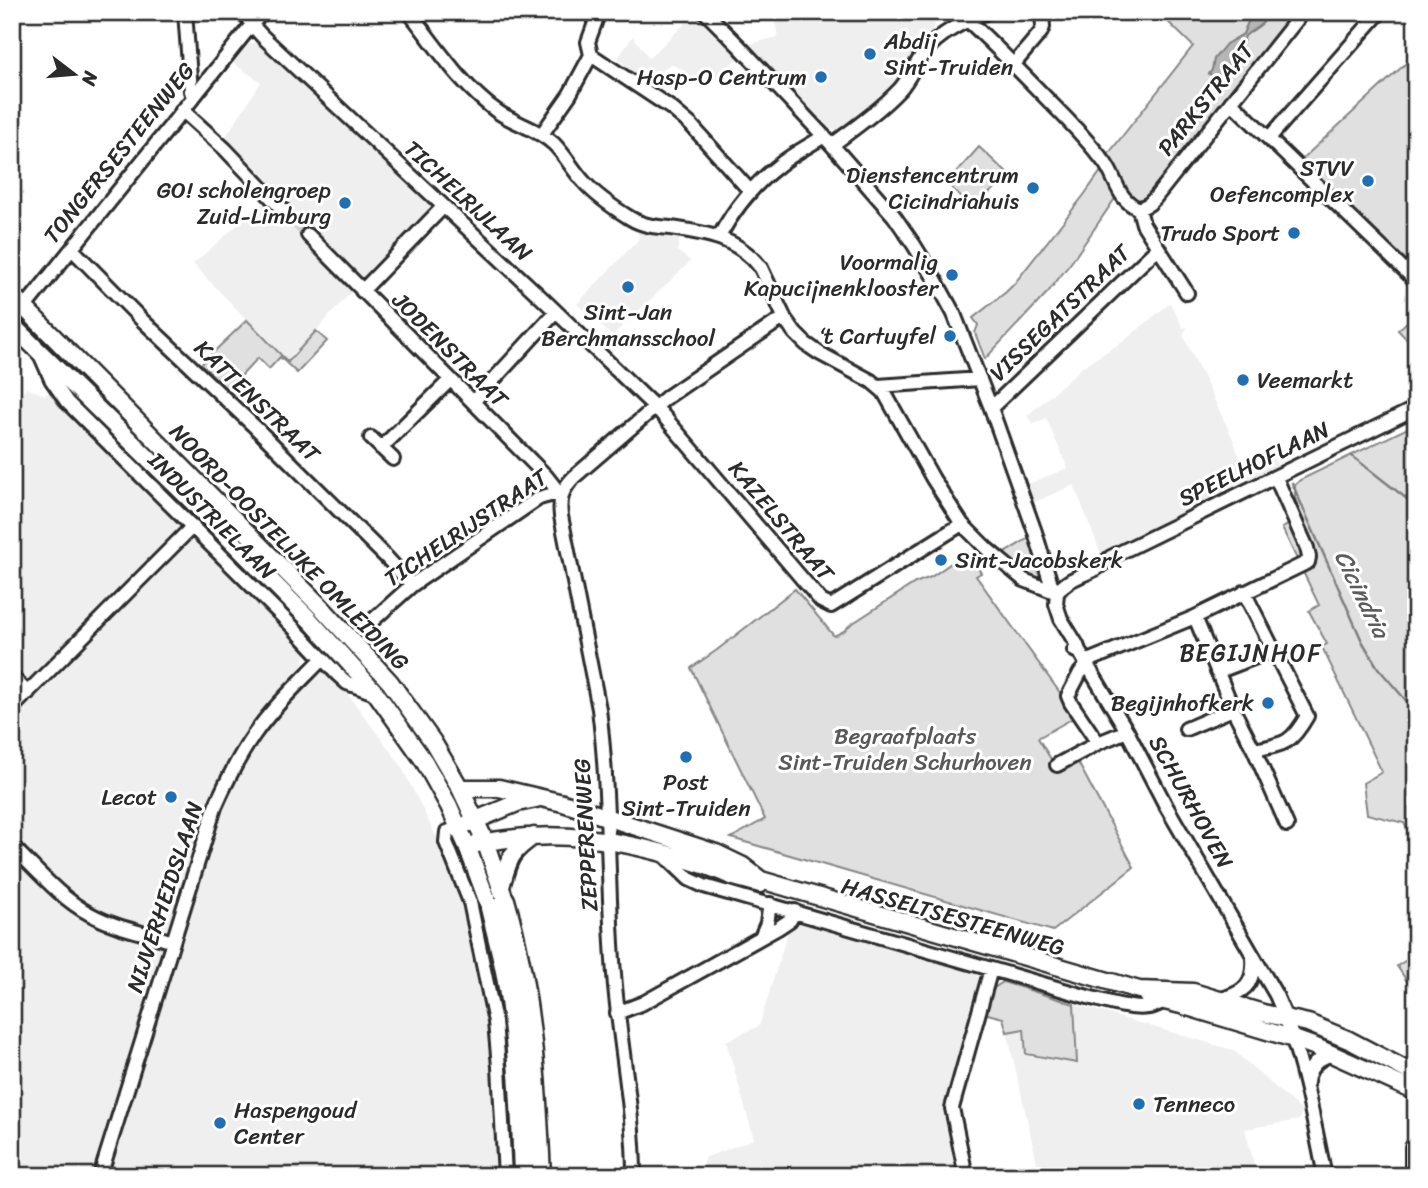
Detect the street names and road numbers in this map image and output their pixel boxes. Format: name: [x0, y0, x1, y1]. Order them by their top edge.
street label: PARKSTRAAT: [1147, 32, 1266, 165]
street label: TONGERSESTEENWEG: [38, 57, 200, 249]
street label: TICHELRIJLAAN: [394, 130, 542, 272]
street label: VISSEGATSTRAAT: [979, 233, 1142, 392]
street label: JODENSTRAAT: [381, 281, 519, 419]
street label: KATTENSTRAAT: [184, 329, 331, 474]
street label: SPEELHOFLAAN: [1171, 410, 1337, 518]
street label: NOORD-OOSTELIJKE OMLEIDING: [159, 413, 419, 681]
street label: INDUSTRIELAAN: [137, 441, 286, 590]
street label: KAZELSTRAAT: [717, 451, 845, 592]
street label: TICHELRIJSTRAAT: [375, 457, 558, 598]
street label: SCHURHOVEN: [1137, 727, 1245, 877]
street label: ZEPPERENWEG: [561, 757, 610, 913]
street label: NIJVERHEIDSLAAN: [115, 796, 215, 998]
street label: HASSELTSESTEENWEG: [837, 866, 1069, 968]

